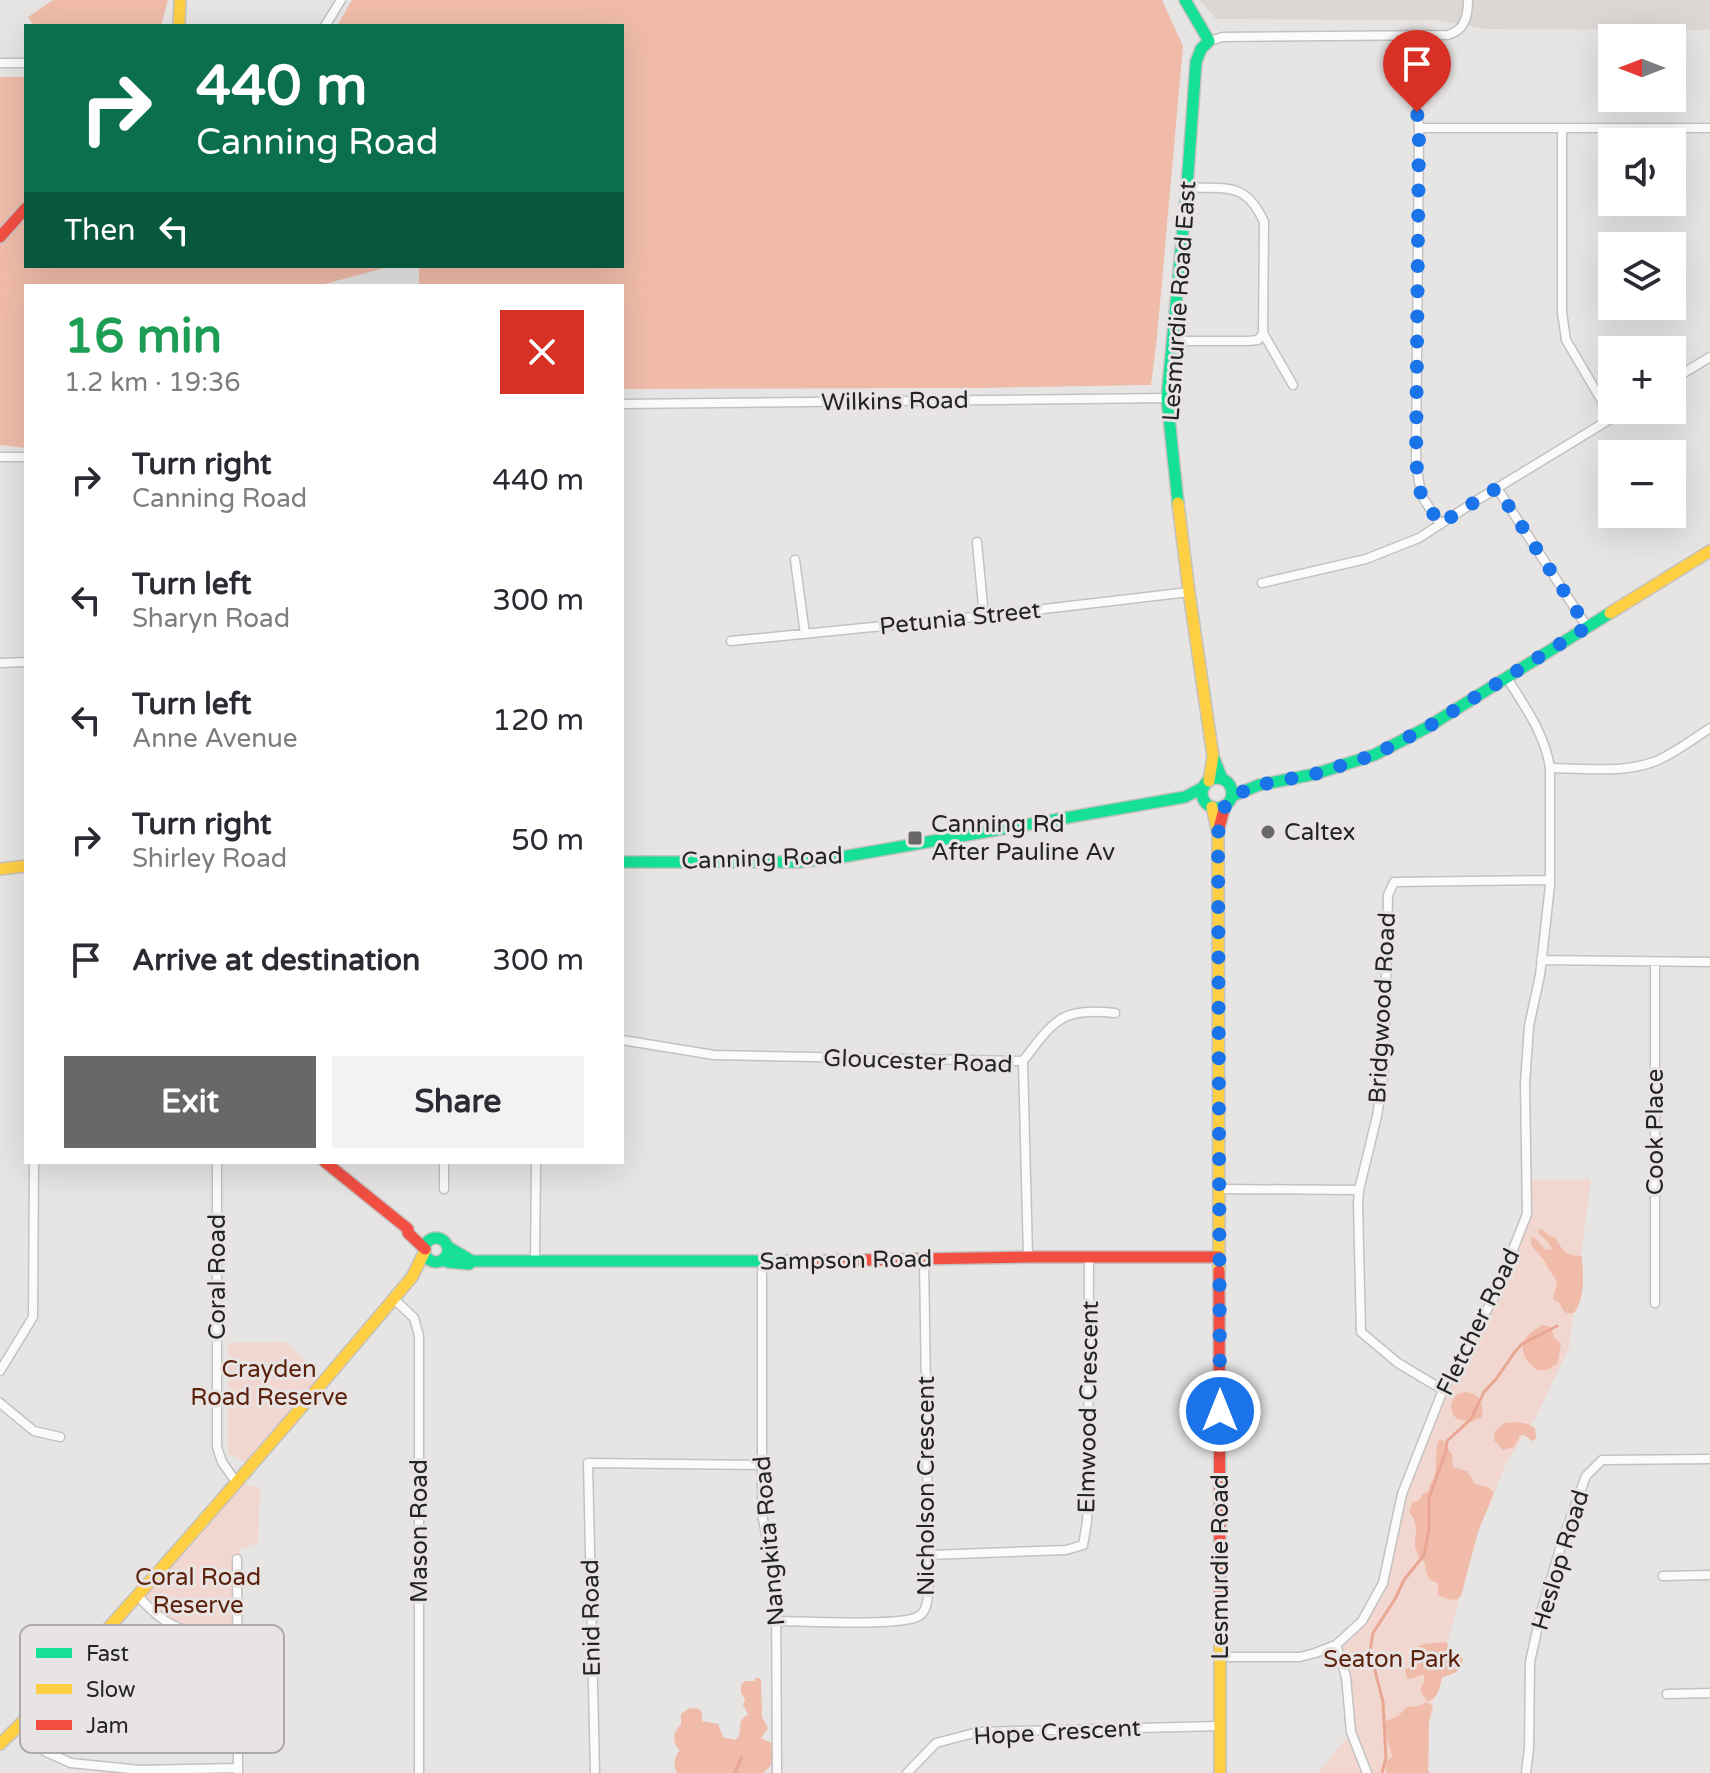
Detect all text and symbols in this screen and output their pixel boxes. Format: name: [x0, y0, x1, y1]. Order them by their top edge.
north arrow: [1598, 24, 1686, 112]
map controls: [1598, 24, 1686, 528]
pin: [1383, 30, 1451, 112]
icon: arrive: [1395, 42, 1439, 86]
text: 440 m: [196, 53, 367, 120]
icon: right: [64, 56, 168, 160]
text: Canning Road: [196, 121, 439, 164]
button: sound: [1598, 128, 1686, 216]
street label: Lesmurdie Road East: [1157, 180, 1202, 422]
icon: left: [152, 208, 196, 252]
text: Then: [64, 212, 136, 249]
button: layers: [1598, 232, 1686, 320]
text: 16 min: [64, 308, 222, 366]
button: close: [500, 310, 584, 394]
button: +: [1598, 336, 1686, 424]
text: 1.2 km · 19:36: [64, 367, 241, 398]
street label: Wilkins Road: [821, 386, 969, 417]
button: −: [1598, 440, 1686, 528]
text: Turn right: [132, 446, 272, 483]
icon: right: [64, 458, 108, 502]
text: 440 m: [492, 462, 584, 499]
text: Canning Road: [132, 483, 307, 514]
text: Turn left: [132, 566, 251, 603]
icon: left: [64, 578, 108, 622]
text: 300 m: [492, 582, 584, 619]
street label: Petunia Street: [878, 596, 1042, 641]
text: Sharyn Road: [132, 603, 290, 634]
text: Turn left: [132, 686, 251, 723]
icon: left: [64, 698, 108, 742]
text: 120 m: [492, 702, 584, 739]
text: Anne Avenue: [132, 723, 297, 754]
text: Turn right: [132, 806, 272, 843]
place label: Canning Rd After Pauline Av: [931, 810, 1115, 867]
icon: right: [64, 818, 108, 862]
place label: Caltex: [1284, 818, 1356, 847]
text: 50 m: [511, 822, 584, 859]
marker: Caltex: [1259, 823, 1277, 841]
marker: Canning Rd After Pauline Av: [906, 829, 924, 847]
street label: Canning Road: [681, 841, 843, 876]
text: Shirley Road: [132, 843, 287, 874]
street label: Bridgwood Road: [1363, 912, 1402, 1104]
icon: arrive: [64, 938, 108, 982]
text: Arrive at destination: [132, 942, 420, 979]
text: 300 m: [492, 942, 584, 979]
street label: Gloucester Road: [823, 1044, 1013, 1079]
button: Exit: [64, 1056, 316, 1148]
button: Share: [332, 1056, 584, 1148]
street label: Cook Place: [1641, 1069, 1670, 1195]
street label: Coral Road: [203, 1214, 232, 1340]
street label: Sampson Road: [759, 1244, 933, 1277]
street label: Fletcher Road: [1430, 1244, 1526, 1400]
street label: Elmwood Crescent: [1072, 1300, 1105, 1514]
park label: Crayden Road Reserve: [190, 1355, 348, 1412]
position arrow: [1178, 1369, 1262, 1453]
street label: Nicholson Crescent: [912, 1376, 941, 1596]
street label: Nangkita Road: [748, 1455, 791, 1627]
street label: Mason Road: [405, 1459, 434, 1603]
street label: Lesmurdie Road: [1206, 1474, 1235, 1660]
street label: Heslop Road: [1525, 1486, 1596, 1634]
street label: Enid Road: [576, 1559, 607, 1677]
park label: Coral Road Reserve: [135, 1563, 261, 1620]
legend: [20, 1625, 284, 1753]
text: Fast: [86, 1641, 129, 1667]
park label: Seaton Park: [1323, 1645, 1461, 1674]
text: Slow: [86, 1677, 136, 1703]
text: Jam: [86, 1713, 129, 1739]
street label: Hope Crescent: [973, 1714, 1141, 1751]

